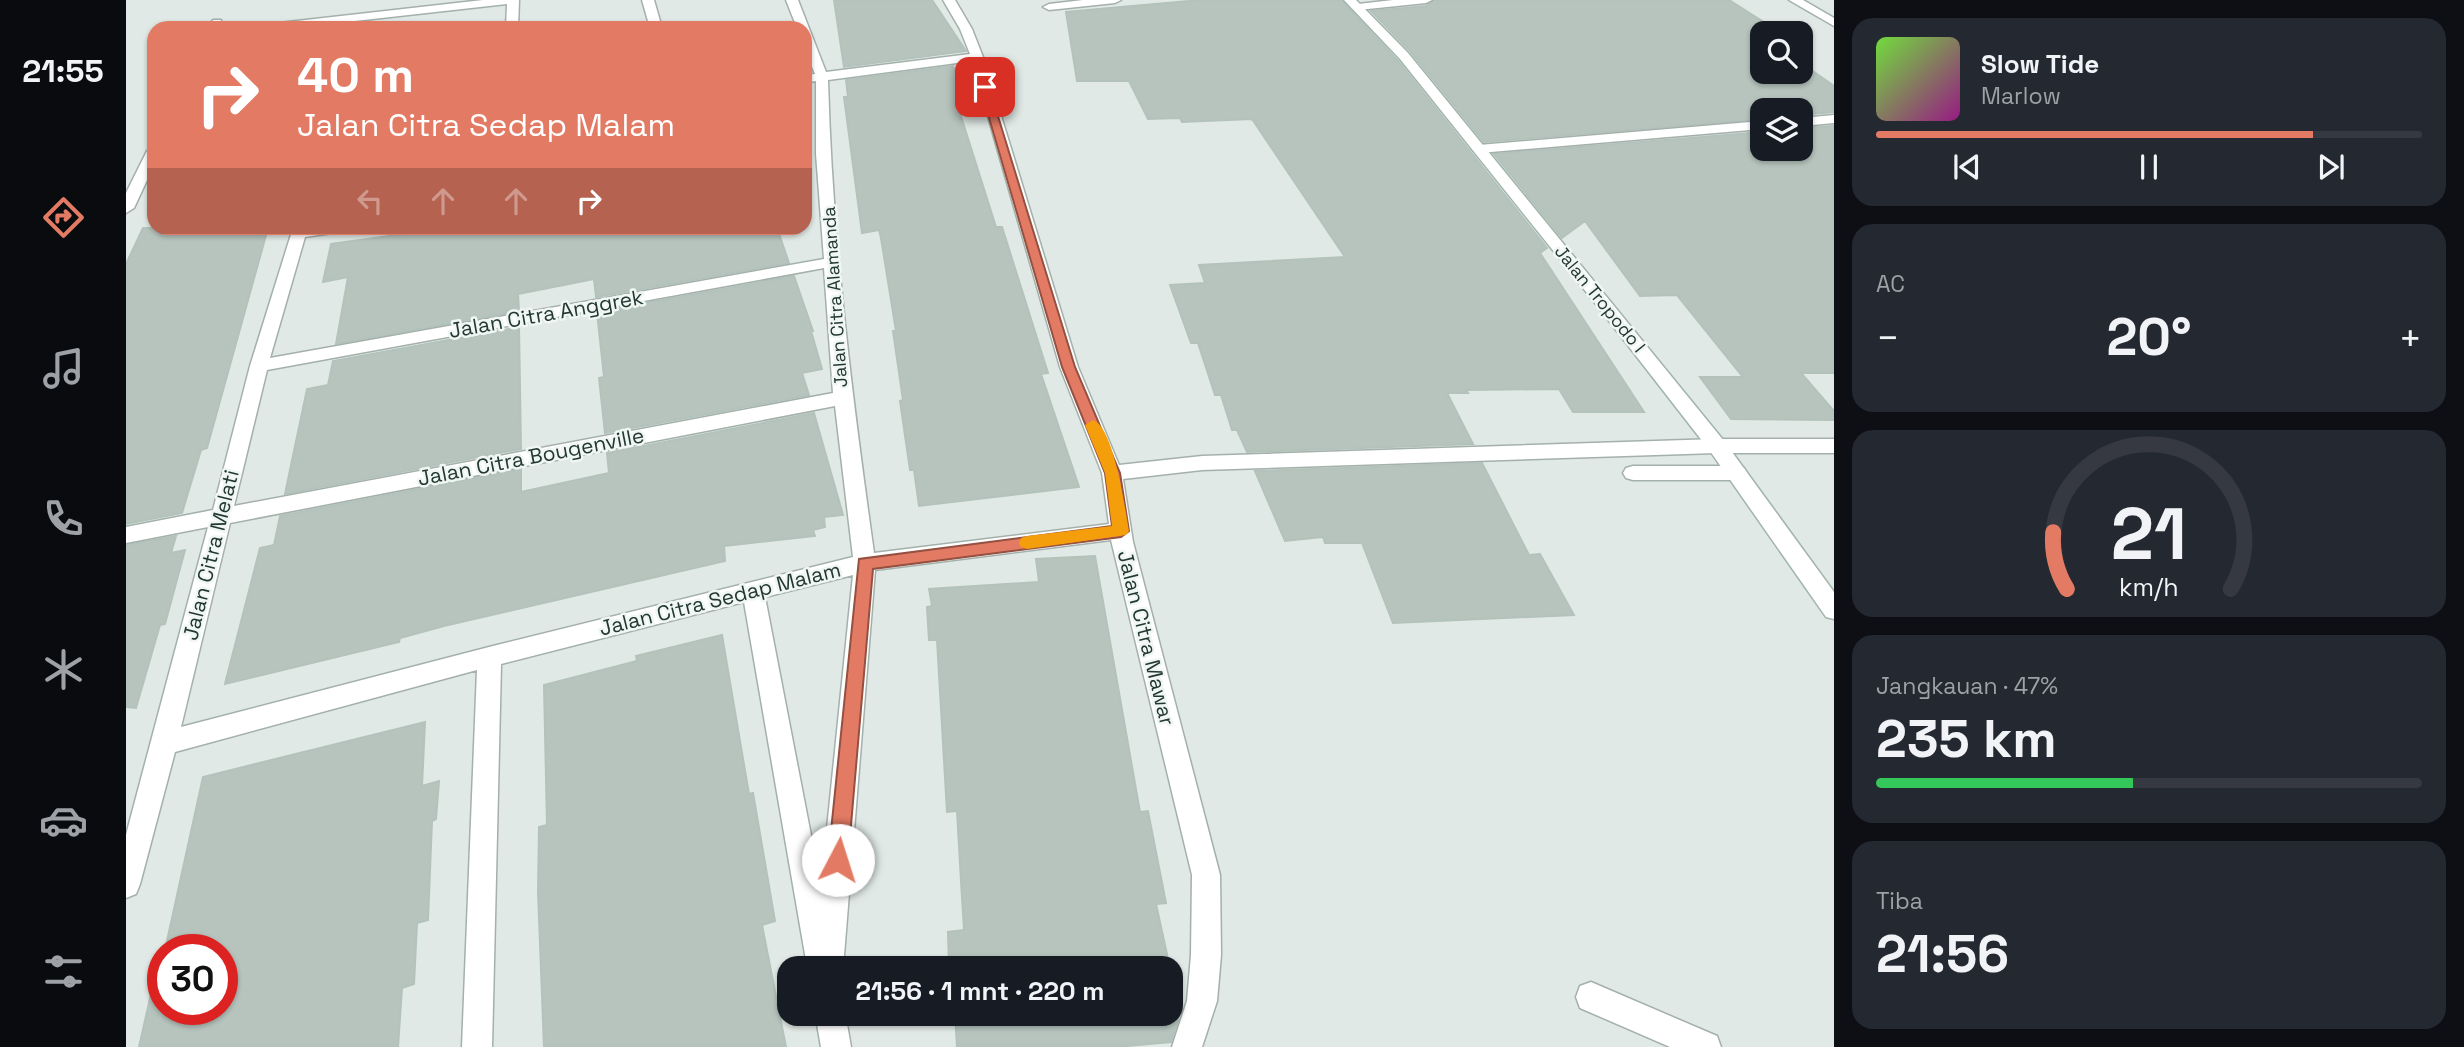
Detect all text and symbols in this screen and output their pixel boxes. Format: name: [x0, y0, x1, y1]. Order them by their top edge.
map controls: [1750, 21, 1813, 161]
button: search: [1750, 21, 1813, 84]
text: 40 m: [297, 44, 414, 106]
text: Slow Tide: [1981, 47, 2099, 81]
icon: right: [182, 49, 273, 140]
text: 21:55: [22, 51, 104, 91]
pin: [955, 57, 1015, 117]
icon: arrive: [966, 68, 1004, 106]
text: Marlow: [1981, 81, 2061, 111]
button: layers: [1750, 98, 1813, 161]
text: Jalan Citra Sedap Malam: [297, 105, 675, 145]
icon: previous: [1948, 148, 1986, 186]
icon: pause: [2130, 148, 2168, 186]
icon: next: [2312, 148, 2350, 186]
icon: left: [351, 182, 389, 220]
icon: ahead: [424, 182, 462, 220]
icon: ahead: [497, 182, 535, 220]
icon: right: [570, 182, 608, 220]
icon: directions: [39, 193, 88, 242]
street label: Jalan Citra Alamanda: [817, 206, 852, 388]
street label: Jalan Tropodo I: [1550, 240, 1651, 357]
text: AC: [1876, 269, 1905, 299]
street label: Jalan Citra Anggrek: [447, 283, 645, 344]
text: 20°: [2106, 304, 2192, 370]
text: −: [1876, 314, 1900, 362]
text: +: [2398, 314, 2422, 362]
icon: music: [39, 344, 88, 393]
street label: Jalan Citra Bougenville: [415, 421, 646, 492]
street label: Jalan Citra Melati: [176, 467, 245, 643]
text: 21: [2111, 488, 2187, 581]
icon: phone: [39, 494, 88, 543]
street label: Jalan Citra Mawar: [1112, 548, 1181, 728]
street label: Jalan Citra Sedap Malam: [596, 555, 844, 642]
text: km/h: [2119, 571, 2179, 603]
icon: climate: [39, 645, 88, 694]
text: Jangkauan · 47%: [1876, 671, 2058, 701]
text: 235 km: [1876, 706, 2057, 772]
icon: car: [39, 796, 88, 845]
position arrow: [801, 823, 875, 897]
text: Tiba: [1876, 886, 1923, 916]
text: 21:56: [1876, 921, 2009, 987]
speed limit sign: 30: [147, 934, 238, 1025]
icon: filters: [39, 947, 88, 996]
text: 21:56 · 1 mnt · 220 m: [856, 974, 1104, 1008]

